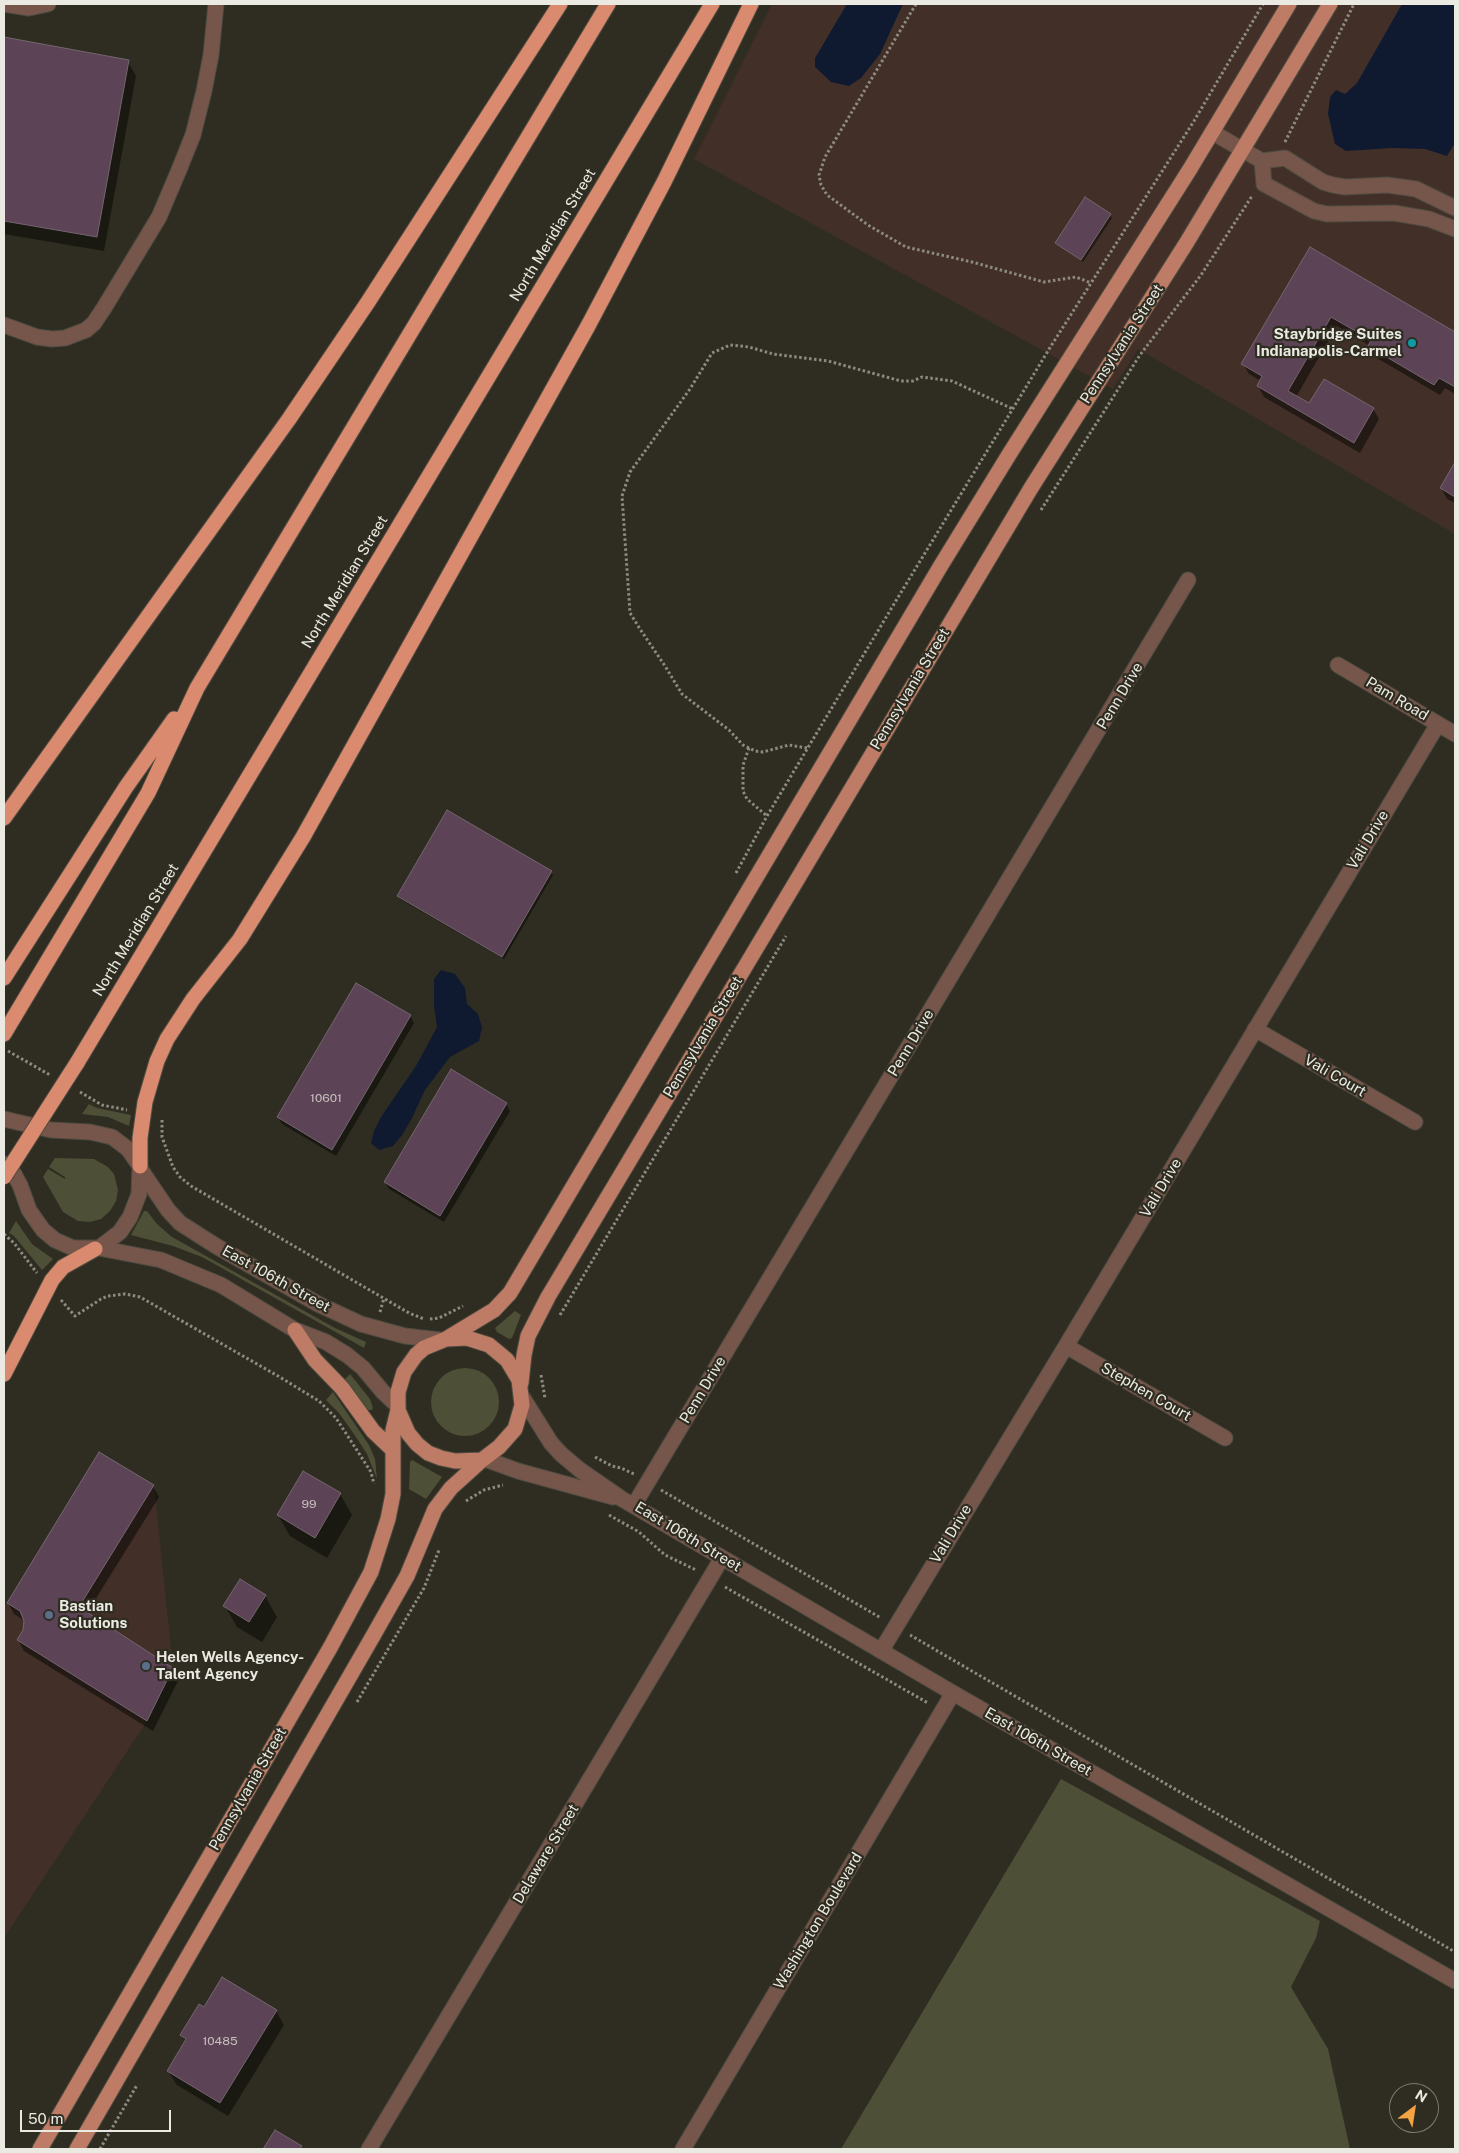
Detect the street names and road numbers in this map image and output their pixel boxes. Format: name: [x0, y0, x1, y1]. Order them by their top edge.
street label: North Meridian Street: [506, 165, 600, 305]
street label: Pennsylvania Street: [1077, 281, 1167, 407]
street label: North Meridian Street: [298, 512, 392, 652]
street label: Pennsylvania Street: [867, 625, 953, 753]
street label: Penn Drive: [1093, 659, 1147, 733]
street label: Pam Road: [1362, 673, 1432, 725]
street label: Vali Drive: [1343, 807, 1393, 873]
street label: North Meridian Street: [89, 860, 183, 1000]
street label: Pennsylvania Street: [660, 973, 746, 1101]
street label: Penn Drive: [884, 1006, 938, 1080]
street label: Vali Court: [1301, 1051, 1369, 1101]
street label: Vali Drive: [1136, 1155, 1186, 1221]
street label: East 106th Street: [219, 1242, 333, 1316]
street label: Penn Drive: [676, 1353, 730, 1427]
street label: Stephen Court: [1098, 1359, 1194, 1425]
street label: East 106th Street: [632, 1498, 744, 1576]
street label: Vali Drive: [926, 1501, 976, 1567]
street label: East 106th Street: [981, 1704, 1095, 1780]
street label: Pennsylvania Street: [206, 1724, 290, 1854]
street label: Delaware Street: [509, 1801, 583, 1907]
street label: Washington Boulevard: [770, 1849, 866, 1993]

